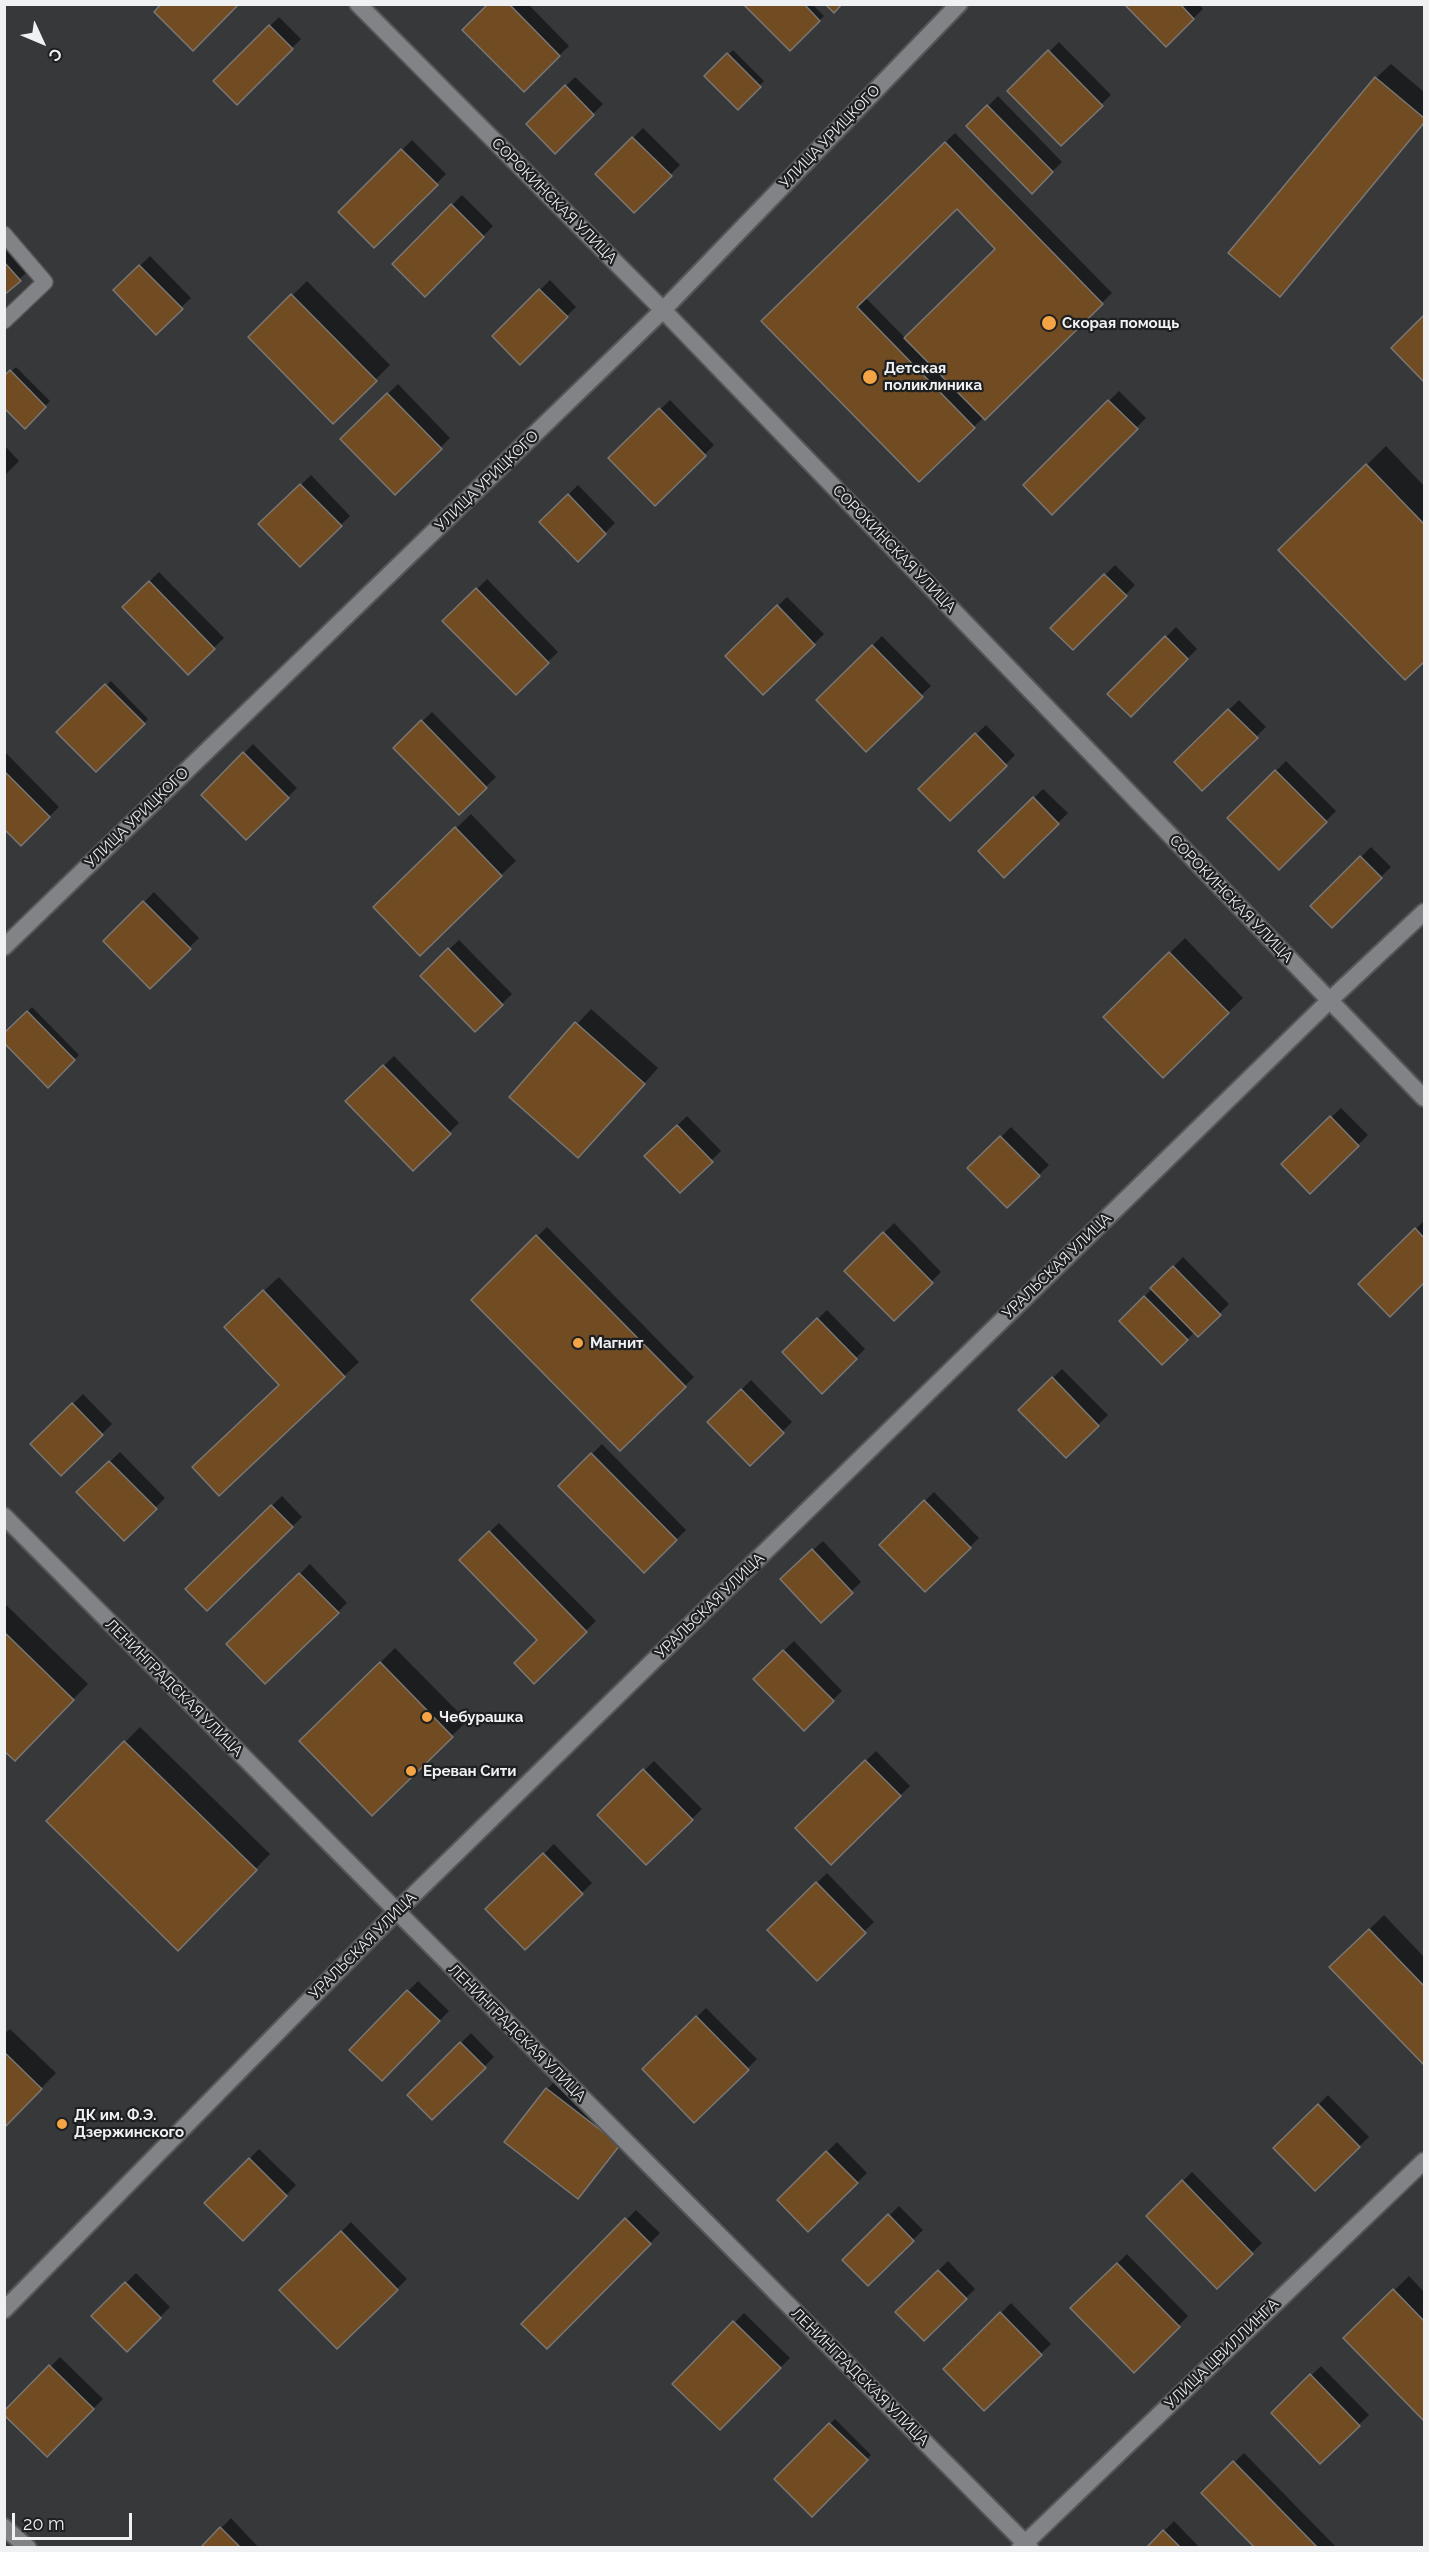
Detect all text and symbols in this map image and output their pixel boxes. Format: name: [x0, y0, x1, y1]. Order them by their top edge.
north arrow: [12, 12, 72, 72]
text: С: [45, 44, 66, 65]
street label: УЛИЦА УРИЦКОГО: [776, 82, 884, 192]
street label: СОРОКИНСКАЯ УЛИЦА: [488, 135, 620, 267]
marker: Скорая помощь: [1040, 314, 1058, 332]
place label: Скорая помощь: [1062, 314, 1179, 332]
place label: Детская поликлиника: [884, 359, 982, 394]
marker: Детская поликлиника: [861, 368, 879, 386]
street label: УЛИЦА УРИЦКОГО: [432, 427, 542, 535]
street label: СОРОКИНСКАЯ УЛИЦА: [828, 482, 960, 616]
street label: УЛИЦА УРИЦКОГО: [82, 764, 192, 872]
street label: СОРОКИНСКАЯ УЛИЦА: [1165, 832, 1297, 966]
street label: УРАЛЬСКАЯ УЛИЦА: [999, 1210, 1115, 1322]
place label: Магнит: [590, 1334, 644, 1352]
marker: Магнит: [571, 1336, 585, 1350]
street label: УРАЛЬСКАЯ УЛИЦА: [652, 1550, 768, 1662]
street label: ЛЕНИНГРАДСКАЯ УЛИЦА: [101, 1615, 247, 1761]
place label: Чебурашка: [439, 1708, 523, 1726]
marker: Чебурашка: [420, 1710, 434, 1724]
place label: Ереван Сити: [423, 1762, 516, 1780]
marker: Ереван Сити: [404, 1764, 418, 1778]
street label: УРАЛЬСКАЯ УЛИЦА: [306, 1889, 420, 2003]
street label: ЛЕНИНГРАДСКАЯ УЛИЦА: [444, 1960, 590, 2106]
place label: ДК им. Ф.Э. Дзержинского: [74, 2106, 184, 2141]
marker: ДК им. Ф.Э. Дзержинского: [55, 2117, 69, 2131]
street label: УЛИЦА ЦВИЛЛИНГА: [1161, 2295, 1283, 2413]
street label: ЛЕНИНГРАДСКАЯ УЛИЦА: [787, 2304, 933, 2450]
scale bar: [15, 2501, 135, 2539]
text: 20 m: [23, 2513, 65, 2534]

